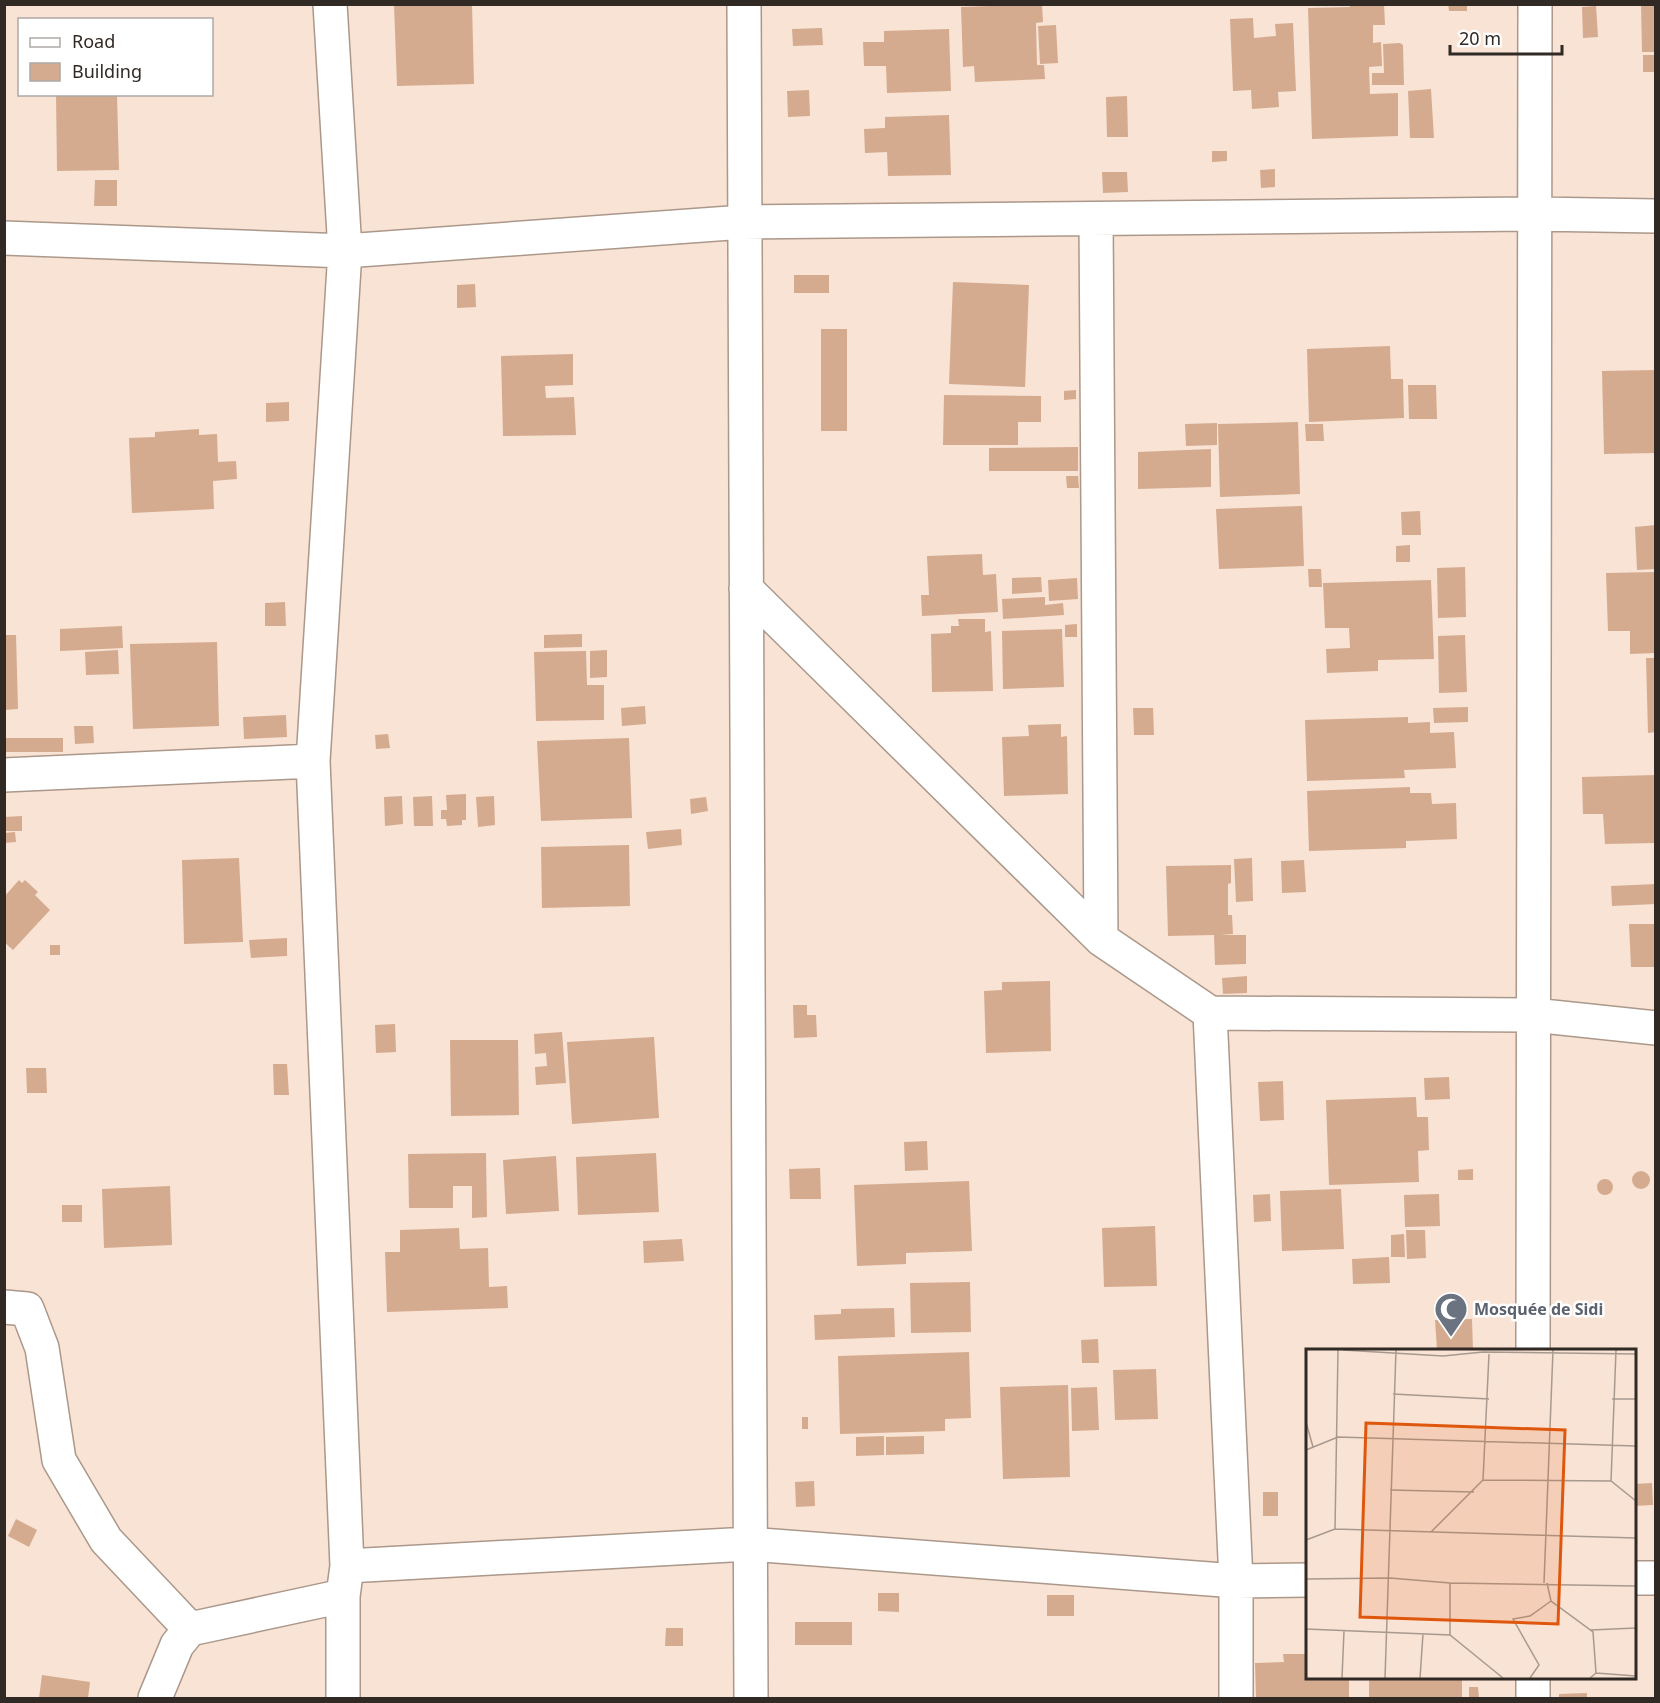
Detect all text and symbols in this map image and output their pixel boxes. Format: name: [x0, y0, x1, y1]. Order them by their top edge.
legend: [18, 18, 213, 96]
scale bar: [1450, 18, 1562, 56]
text: 20 m: [1459, 26, 1501, 50]
text: Road: [72, 29, 115, 53]
text: Building: [72, 59, 142, 83]
mosque icon: Mosquée de Sidi: [1433, 1291, 1469, 1338]
place label: Mosquée de Sidi: [1474, 1298, 1603, 1320]
inset map: [1306, 1349, 1636, 1679]

